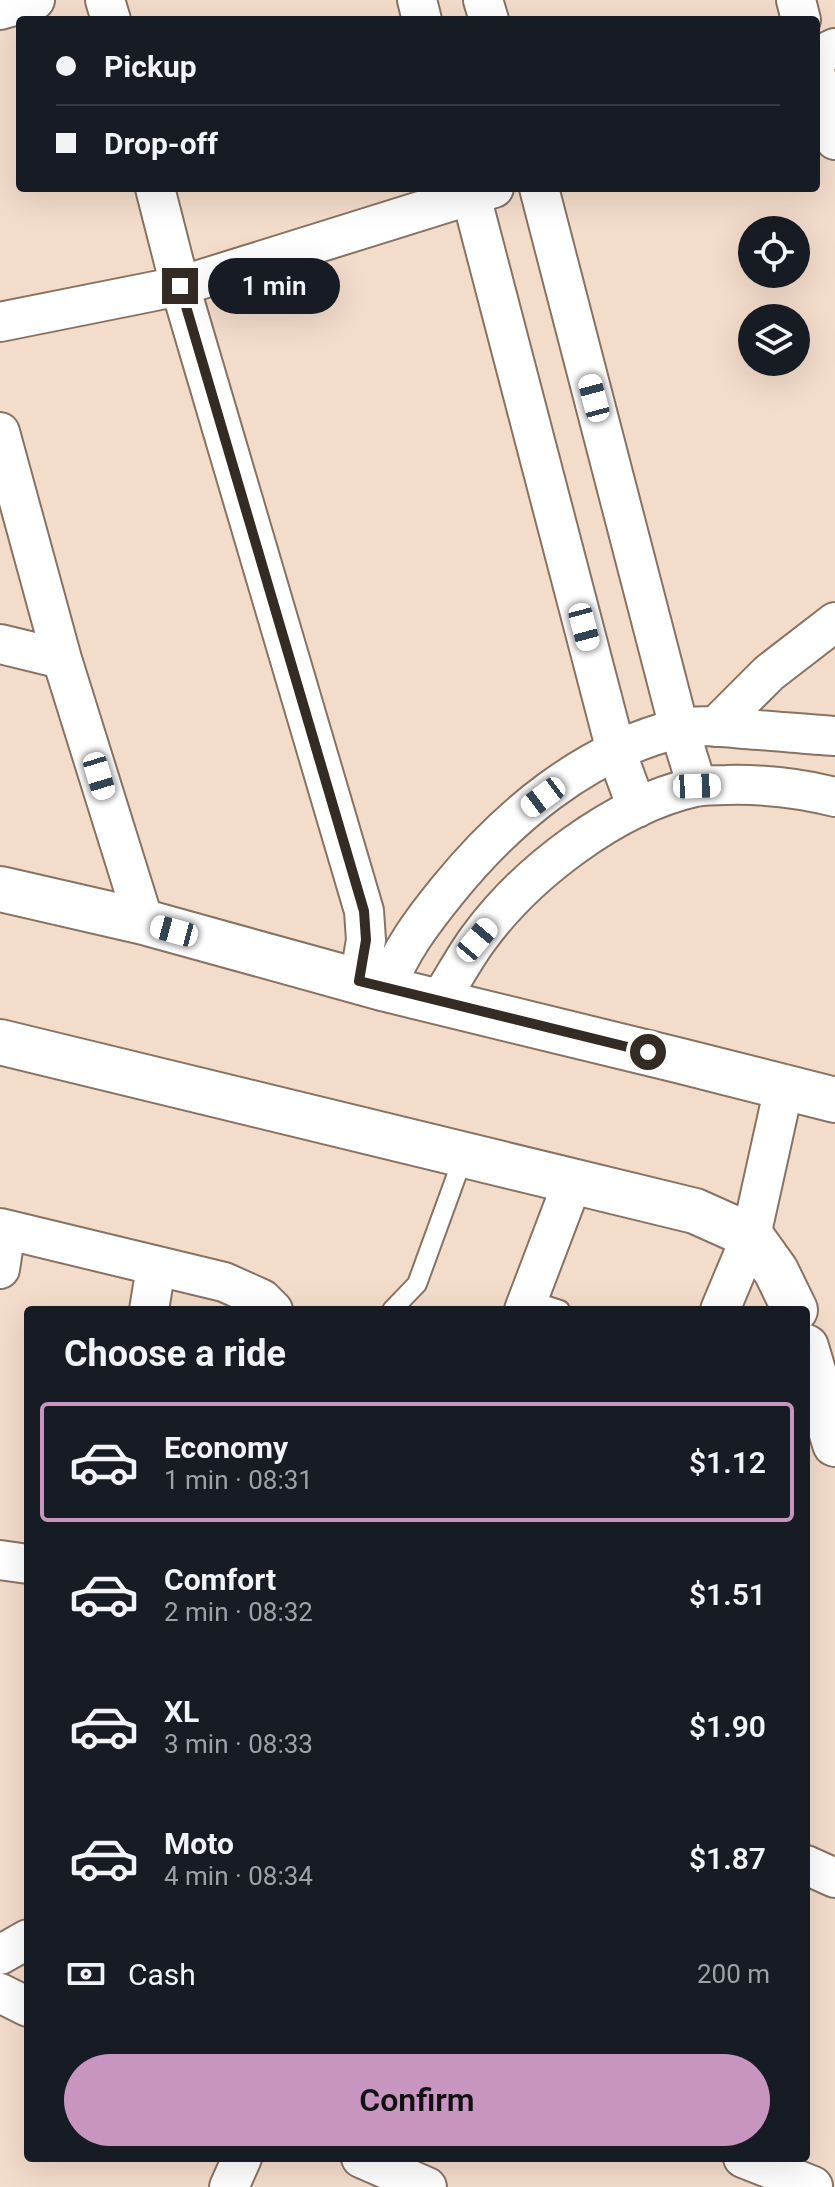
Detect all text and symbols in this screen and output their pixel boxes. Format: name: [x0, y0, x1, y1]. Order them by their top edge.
text: Pickup: [104, 49, 197, 84]
text: Drop-off: [104, 126, 218, 161]
map controls: [738, 216, 810, 376]
button: locate: [738, 216, 810, 288]
callout: 1 min: [208, 258, 340, 314]
route end: [162, 268, 198, 304]
text: 1 min: [241, 271, 307, 301]
button: layers: [738, 304, 810, 376]
car: [576, 372, 612, 424]
car: [566, 601, 602, 653]
car: [81, 750, 117, 802]
car: [517, 773, 569, 821]
car: [673, 773, 721, 799]
car: [148, 913, 200, 949]
car: [452, 914, 502, 966]
route start: [630, 1034, 666, 1070]
text: Choose a ride: [64, 1333, 286, 1375]
icon: car: [68, 1426, 140, 1498]
text: Economy: [164, 1430, 288, 1465]
text: $1.12: [689, 1445, 766, 1480]
text: 1 min · 08:31: [164, 1465, 313, 1495]
icon: car: [68, 1558, 140, 1630]
text: Comfort: [164, 1562, 276, 1597]
text: $1.51: [689, 1577, 766, 1612]
text: 2 min · 08:32: [164, 1597, 313, 1627]
icon: car: [68, 1690, 140, 1762]
text: XL: [164, 1694, 199, 1729]
text: $1.90: [689, 1709, 766, 1744]
text: 3 min · 08:33: [164, 1729, 313, 1759]
icon: car: [68, 1822, 140, 1894]
text: Moto: [164, 1826, 234, 1861]
text: $1.87: [689, 1841, 766, 1876]
text: 4 min · 08:34: [164, 1861, 313, 1891]
icon: cash: [64, 1952, 108, 1996]
text: Cash: [128, 1957, 196, 1992]
text: 200 m: [697, 1959, 770, 1989]
button: Confirm: [64, 2054, 770, 2146]

